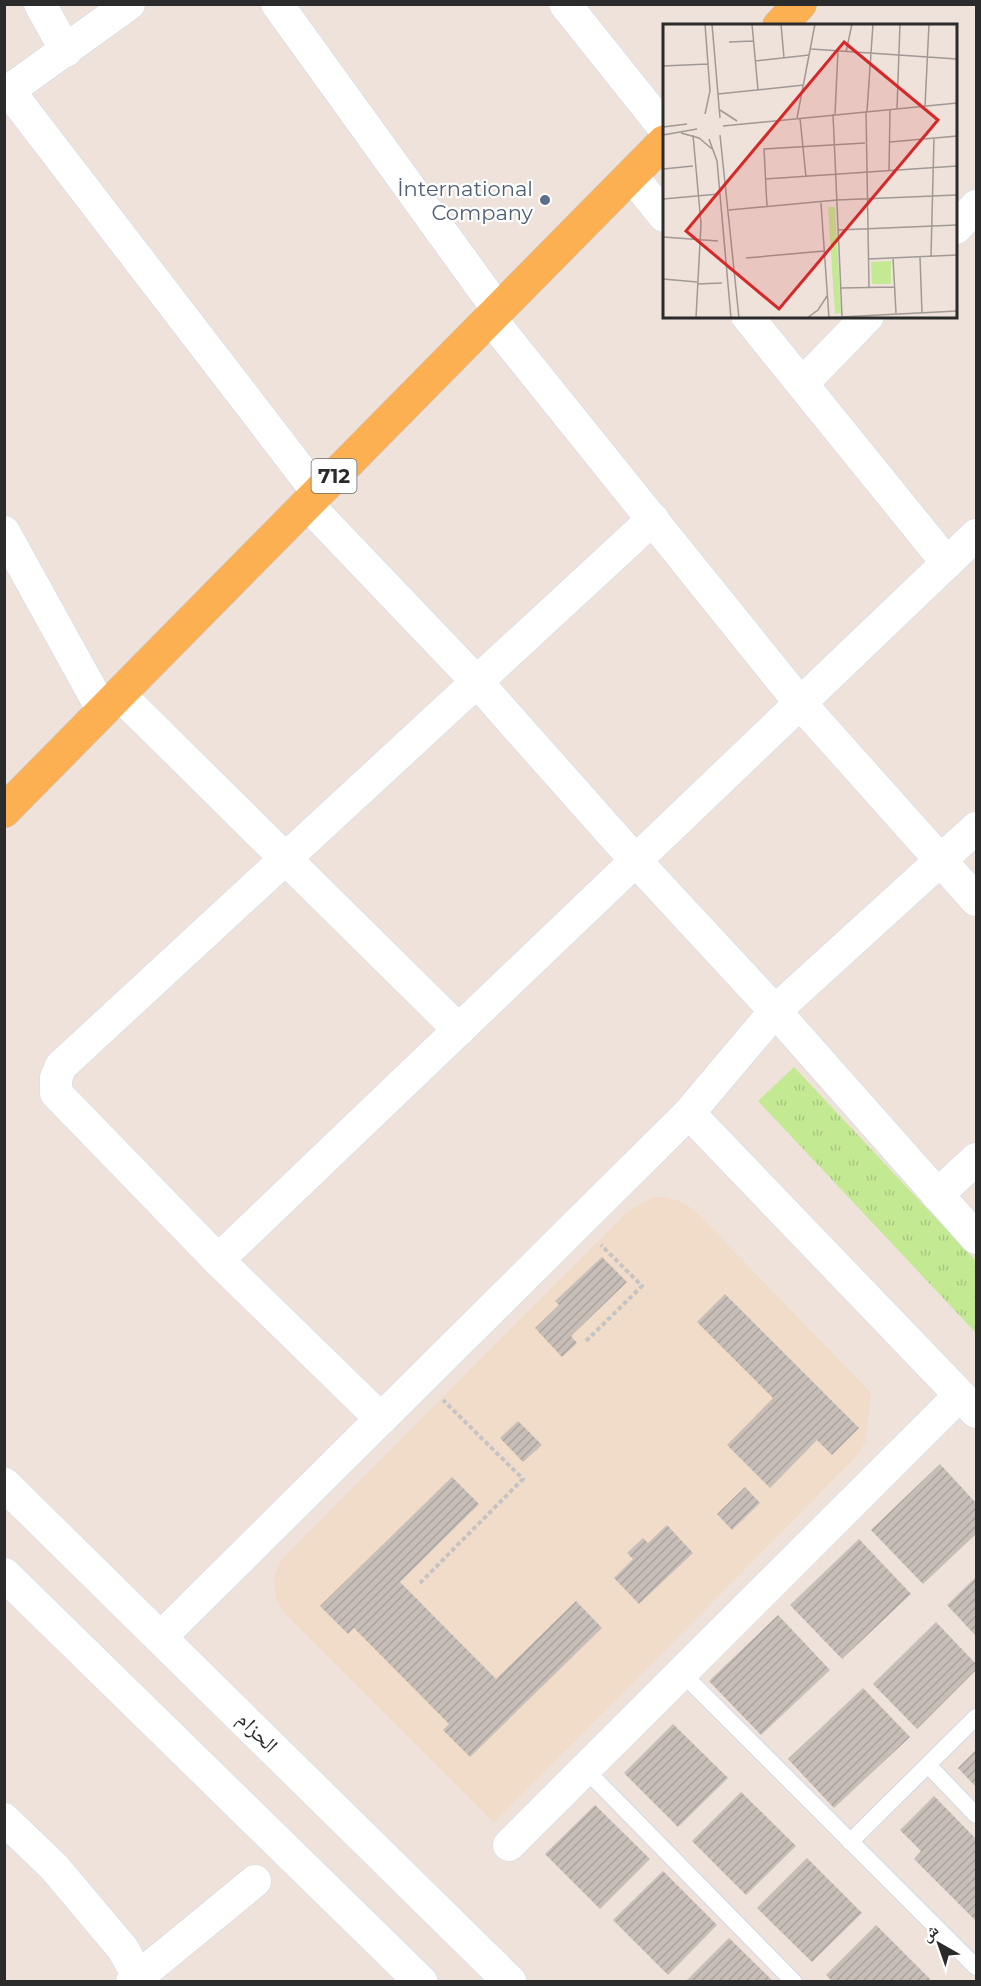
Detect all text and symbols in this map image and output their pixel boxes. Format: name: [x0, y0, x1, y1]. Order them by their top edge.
inset map: [663, 24, 957, 318]
place label: İnternational Company: [397, 176, 534, 225]
marker: İnternational Company: [538, 193, 552, 207]
road number: 712: [312, 459, 356, 493]
street label: الحزام: [231, 1706, 284, 1759]
north arrow: [909, 1914, 969, 1974]
text: ش: [917, 1920, 942, 1946]

